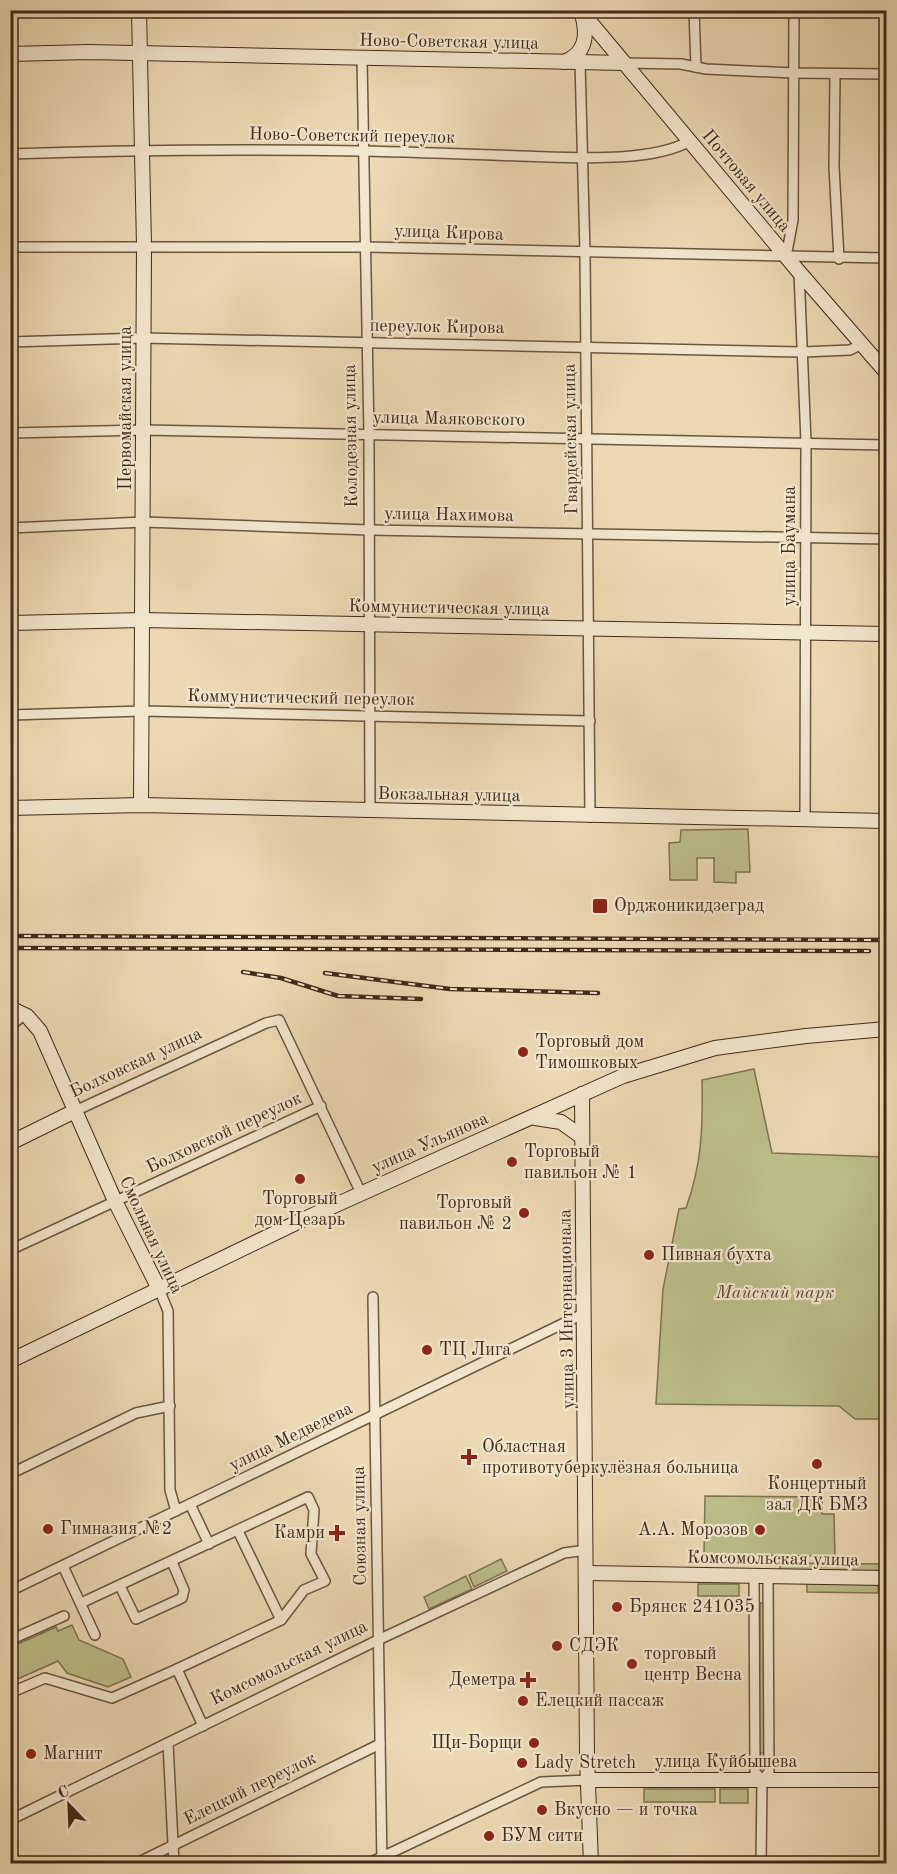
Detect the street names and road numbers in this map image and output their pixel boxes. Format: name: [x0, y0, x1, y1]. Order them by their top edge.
street label: Ново-Советская улица: [359, 31, 539, 53]
street label: Ново-Советский переулок: [249, 125, 455, 147]
street label: Почтовая улица: [698, 126, 794, 236]
street label: улица Кирова: [394, 222, 504, 244]
street label: переулок Кирова: [369, 317, 505, 337]
street label: Первомайская улица: [117, 326, 135, 490]
street label: Гвардейская улица: [561, 363, 581, 515]
street label: Колодезная улица: [341, 364, 361, 508]
street label: улица Маяковского: [373, 409, 526, 429]
street label: улица Баумана: [781, 486, 799, 606]
street label: улица Нахимова: [384, 505, 514, 525]
street label: Коммунистическая улица: [348, 597, 550, 619]
street label: Коммунистический переулок: [187, 687, 415, 709]
street label: Вокзальная улица: [377, 785, 521, 805]
street label: Болховская улица: [67, 1024, 205, 1101]
street label: Болховской переулок: [144, 1089, 304, 1177]
street label: улица Ульянова: [369, 1109, 491, 1177]
street label: Смольная улица: [116, 1174, 186, 1296]
street label: улица 3 Интернационала: [556, 1209, 578, 1409]
street label: улица Медведева: [226, 1399, 356, 1475]
street label: Союзная улица: [350, 1466, 370, 1586]
street label: Комсомольская улица: [687, 1548, 859, 1570]
street label: Комсомольская улица: [208, 1617, 370, 1709]
street label: Елецкий переулок: [181, 1749, 319, 1829]
street label: улица Куйбышева: [655, 1753, 798, 1771]

